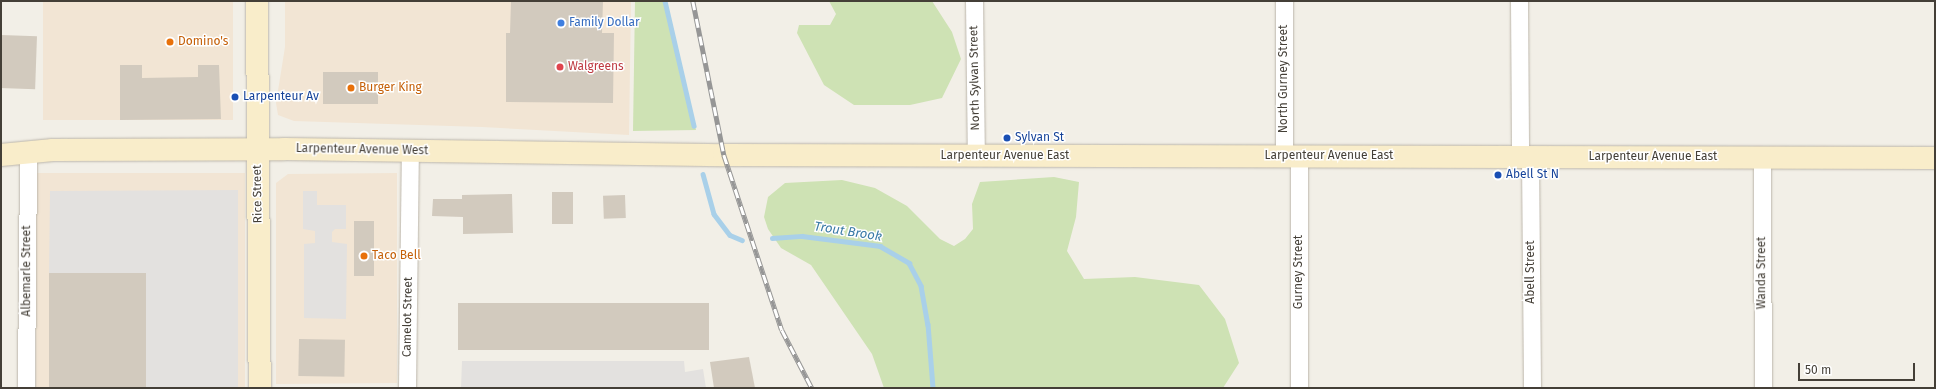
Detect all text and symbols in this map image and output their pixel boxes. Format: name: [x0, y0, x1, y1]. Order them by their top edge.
place label: Family Dollar: [569, 16, 640, 30]
marker: Family Dollar: [556, 18, 566, 28]
street label: North Sylvan Street: [967, 25, 983, 131]
street label: North Gurney Street: [1277, 25, 1291, 133]
place label: Domino's: [178, 35, 228, 49]
marker: Domino's: [165, 37, 175, 47]
place label: Walgreens: [568, 60, 624, 74]
marker: Walgreens: [555, 62, 565, 72]
place label: Burger King: [359, 81, 422, 95]
marker: Burger King: [346, 83, 356, 93]
place label: Larpenteur Av: [243, 90, 319, 104]
marker: Larpenteur Av: [230, 92, 240, 102]
place label: Sylvan St: [1015, 131, 1064, 145]
marker: Sylvan St: [1002, 133, 1012, 143]
street label: Larpenteur Avenue West: [296, 142, 428, 158]
street label: Larpenteur Avenue East: [941, 149, 1069, 163]
street label: Larpenteur Avenue East: [1265, 149, 1393, 163]
street label: Larpenteur Avenue East: [1589, 150, 1717, 164]
street label: Rice Street: [250, 165, 266, 223]
place label: Abell St N: [1506, 168, 1559, 182]
marker: Abell St N: [1493, 170, 1503, 180]
water label: Trout Brook: [813, 219, 883, 245]
street label: Albemarle Street: [20, 225, 34, 317]
street label: Gurney Street: [1292, 235, 1306, 309]
street label: Wanda Street: [1755, 237, 1769, 309]
street label: Abell Street: [1524, 240, 1538, 304]
place label: Taco Bell: [372, 249, 421, 263]
marker: Taco Bell: [359, 251, 369, 261]
street label: Camelot Street: [400, 277, 416, 357]
scale bar: [1800, 355, 1917, 381]
text: 50 m: [1805, 363, 1831, 377]

